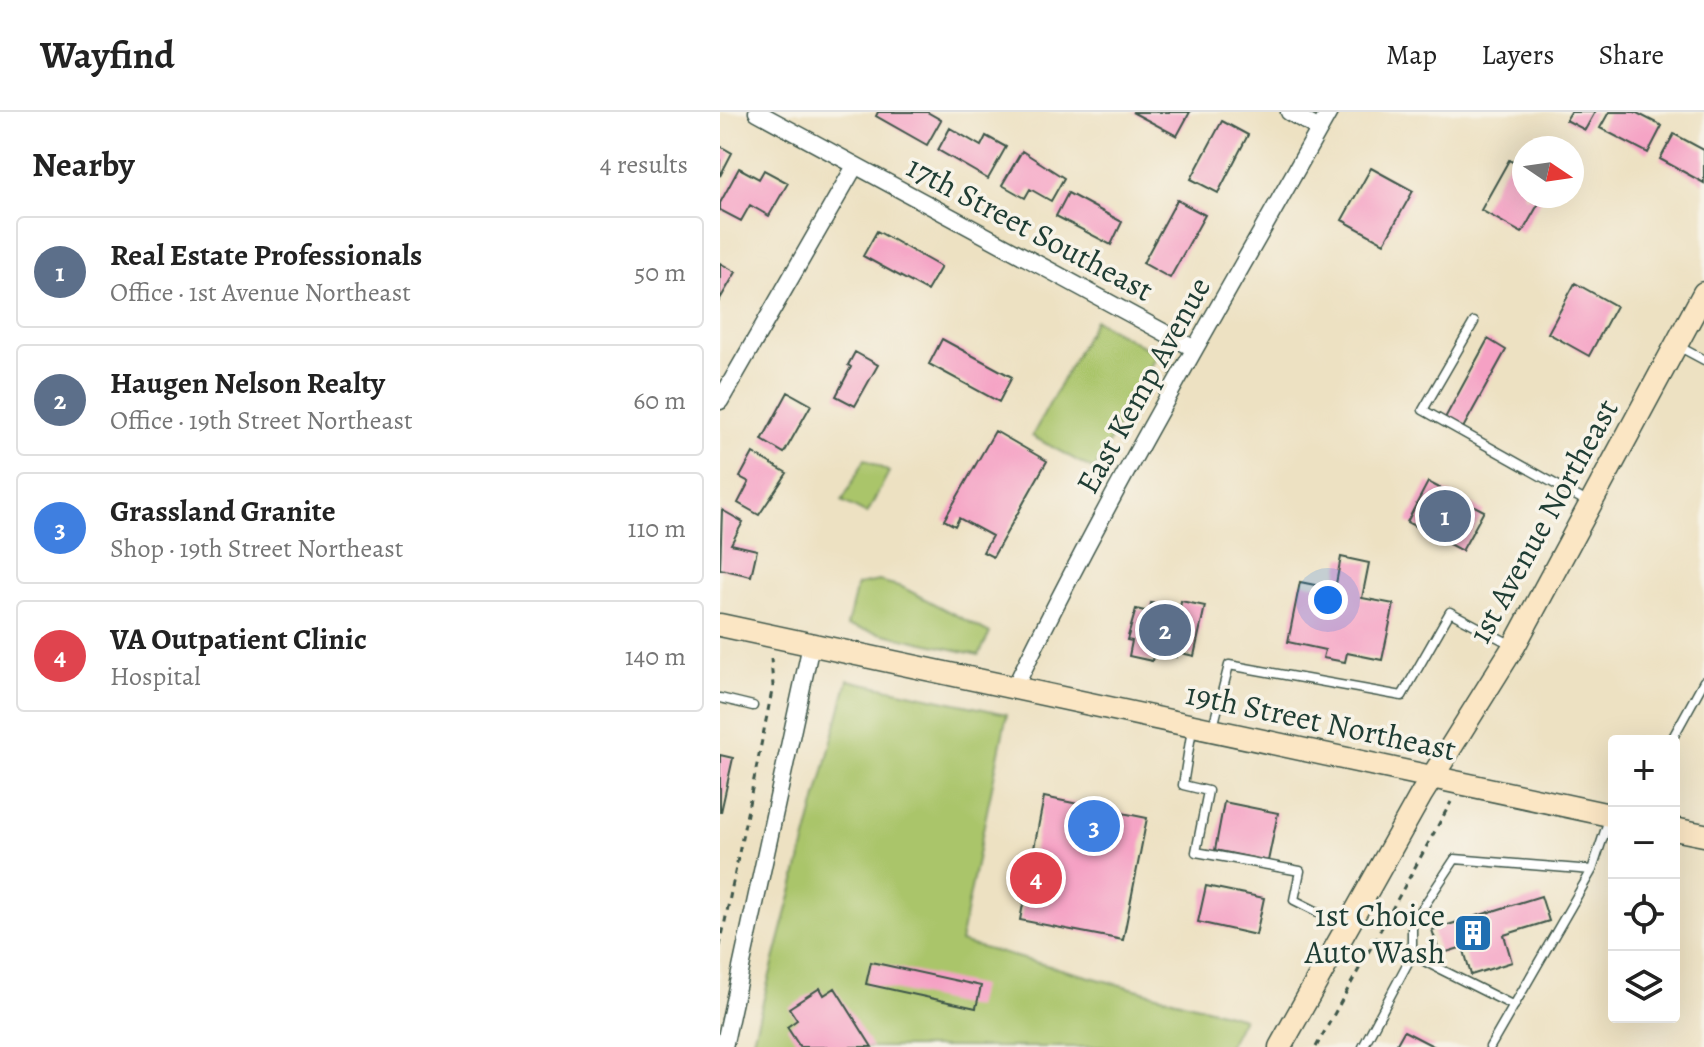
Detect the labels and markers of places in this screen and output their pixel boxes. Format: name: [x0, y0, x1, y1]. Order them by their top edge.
pin: 1: [1419, 486, 1471, 546]
pin: 2: [1139, 600, 1191, 660]
pin: 3: [1068, 796, 1120, 856]
pin: 4: [1010, 848, 1062, 908]
place label: 1st Choice Auto Wash: [1304, 893, 1445, 974]
building icon: 1st Choice Auto Wash: [1452, 912, 1494, 954]

